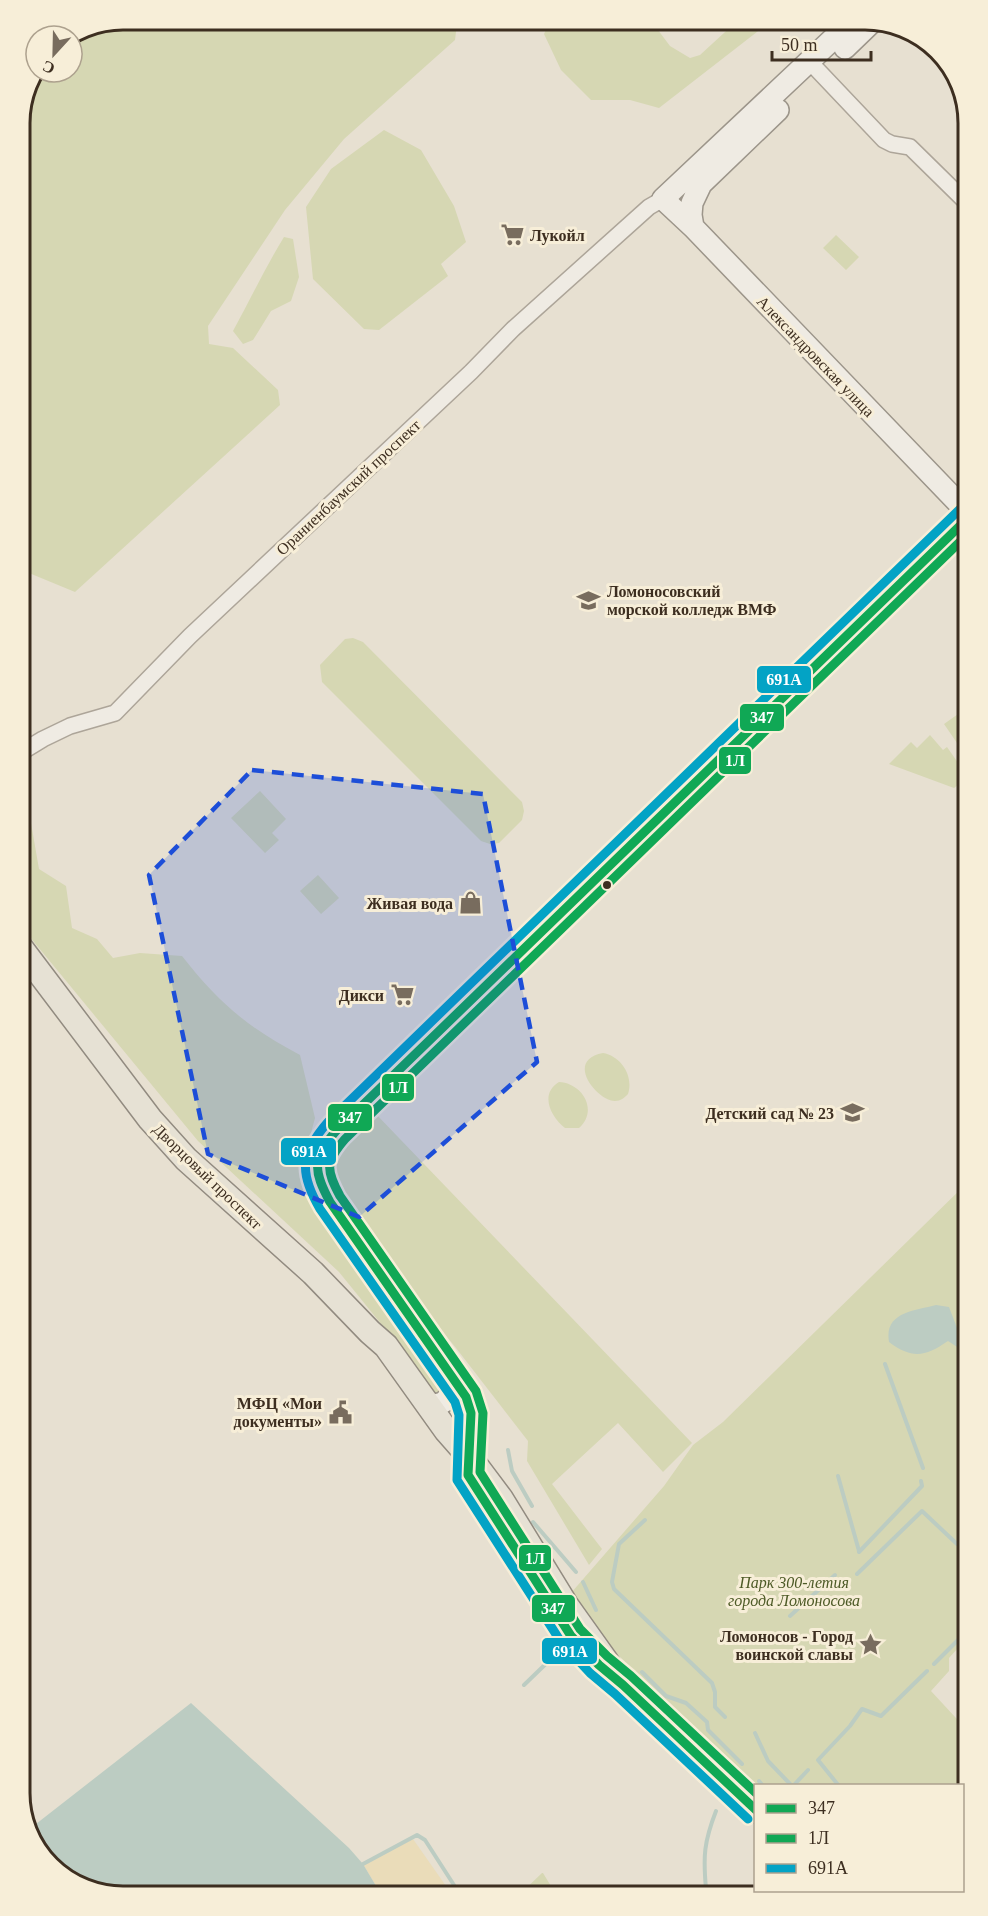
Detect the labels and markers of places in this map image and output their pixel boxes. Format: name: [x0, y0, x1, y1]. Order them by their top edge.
supermarket icon: Лукойл: [499, 222, 525, 248]
place label: Лукойл: [530, 227, 585, 245]
place label: Ломоносовский морской колледж ВМФ: [607, 583, 777, 619]
school or university icon: Ломоносовский морской колледж ВМФ: [576, 587, 602, 613]
unlabelled marker: [601, 879, 613, 891]
shop icon: Живая вода: [458, 890, 484, 916]
place label: Живая вода: [367, 895, 453, 912]
supermarket icon: Дикси: [389, 982, 415, 1008]
place label: Дикси: [339, 987, 384, 1005]
school or university icon: Детский сад № 23: [839, 1100, 865, 1126]
place label: Детский сад № 23: [705, 1105, 834, 1123]
place label: МФЦ «Мои документы»: [234, 1395, 322, 1431]
public building icon: МФЦ «Мои документы»: [327, 1399, 353, 1425]
place label: Ломоносов - Город воинской славы: [720, 1628, 854, 1663]
place icon: Ломоносов - Город воинской славы: [858, 1632, 884, 1658]

